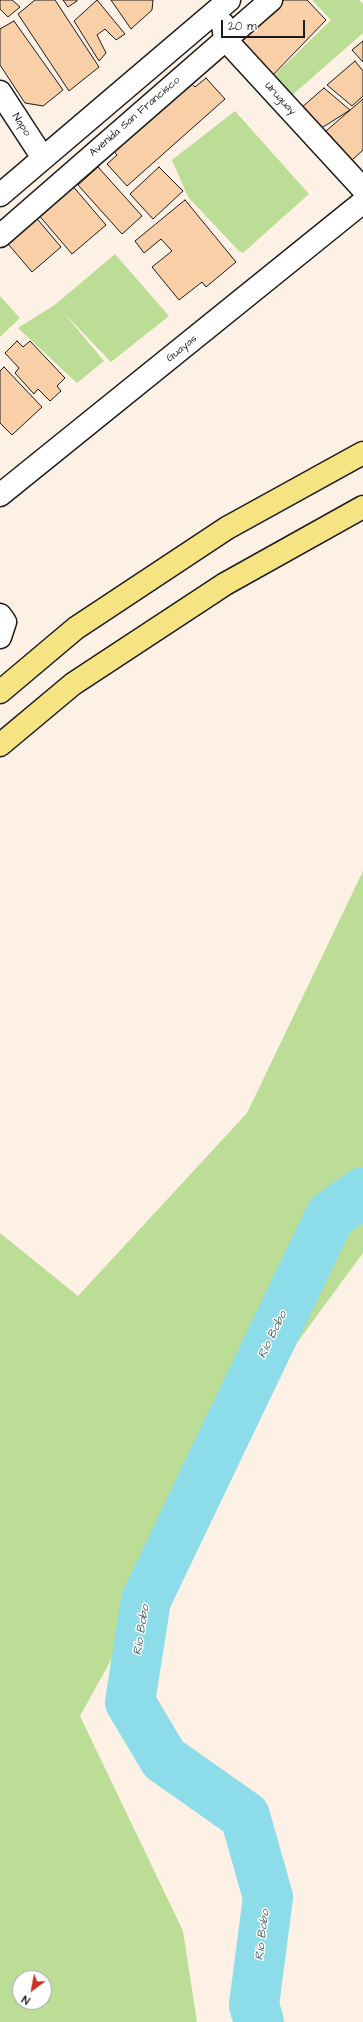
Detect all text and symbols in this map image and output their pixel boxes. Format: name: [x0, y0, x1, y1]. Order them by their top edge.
scale bar: [223, 12, 307, 38]
text: 20 m: [228, 18, 257, 35]
street label: Avenida San Francisco: [87, 74, 183, 160]
street label: Uruguay: [261, 80, 299, 118]
street label: Napo: [9, 111, 33, 139]
street label: Guayas: [164, 333, 200, 365]
water label: Río Bobo: [255, 1309, 291, 1361]
water label: Río Bobo: [131, 1604, 153, 1656]
water label: Río Bobo: [253, 1909, 273, 1961]
north arrow: [12, 1970, 52, 2010]
text: N: [19, 1992, 33, 2008]

